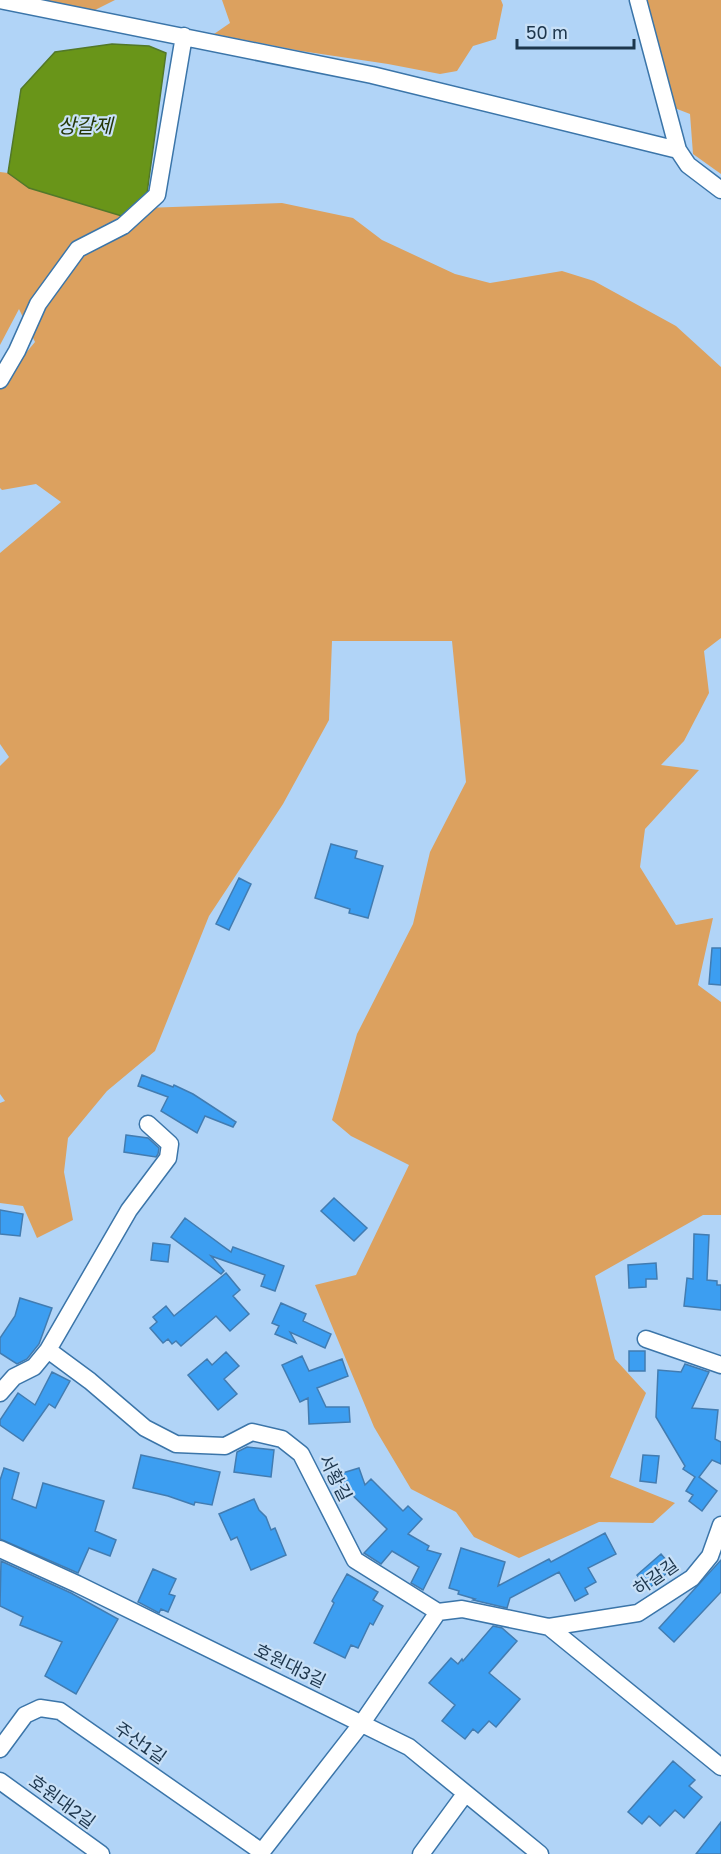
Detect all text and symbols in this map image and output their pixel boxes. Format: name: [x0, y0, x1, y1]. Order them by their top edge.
scale bar: [517, 12, 634, 50]
text: 50 m: [526, 21, 568, 43]
water label: 상갈제: [57, 113, 115, 137]
street label: 서황길: [315, 1450, 357, 1505]
street label: 하갈길: [629, 1553, 682, 1599]
street label: 호원대3길: [251, 1638, 330, 1692]
street label: 주산1길: [110, 1716, 171, 1768]
street label: 호원대2길: [25, 1770, 100, 1833]

